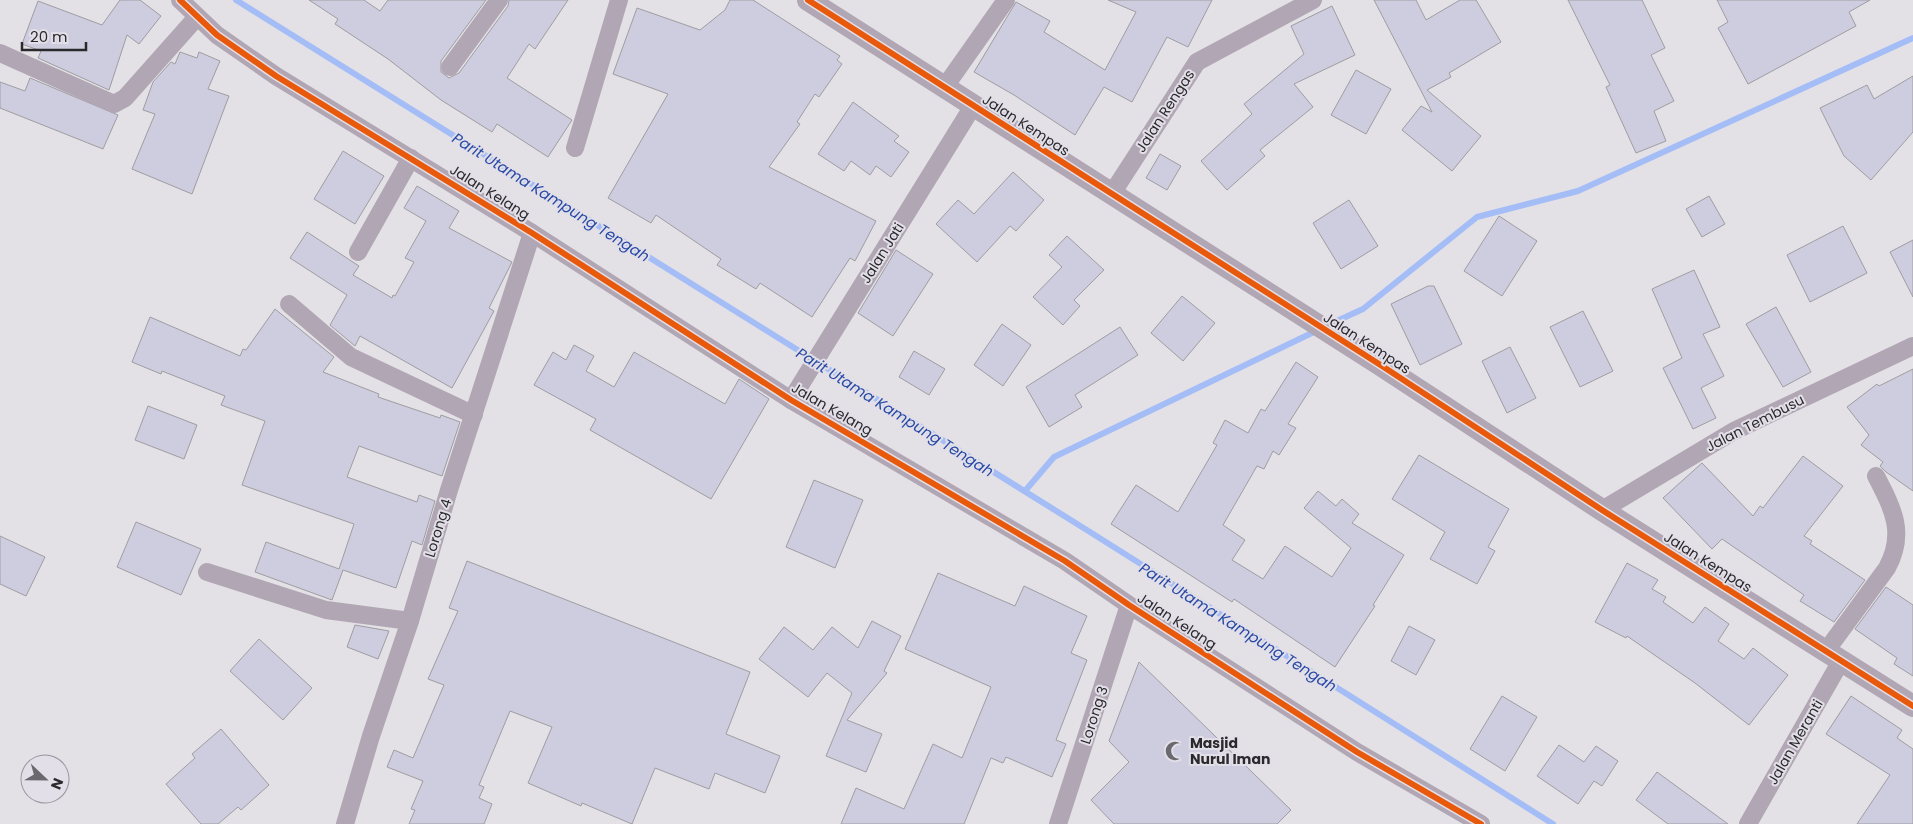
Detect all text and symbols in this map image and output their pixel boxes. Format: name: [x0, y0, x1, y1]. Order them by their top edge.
scale bar: [22, 20, 86, 52]
text: 20 m: [30, 26, 68, 47]
street label: Jalan Rengas: [1131, 66, 1199, 156]
street label: Jalan Kempas: [979, 89, 1073, 161]
water label: Parit Utama Kampung Tengah: [448, 127, 654, 267]
street label: Jalan Kelang: [446, 159, 534, 225]
street label: Jalan Jati: [856, 219, 908, 287]
street label: Jalan Kempas: [1320, 307, 1414, 379]
water label: Parit Utama Kampung Tengah: [792, 342, 998, 482]
street label: Jalan Kelang: [788, 378, 876, 440]
street label: Jalan Tembusu: [1702, 390, 1808, 456]
street label: Lorong 4: [420, 496, 456, 560]
street label: Jalan Kempas: [1660, 527, 1756, 597]
water label: Parit Utama Kampung Tengah: [1135, 557, 1341, 697]
street label: Jalan Kelang: [1133, 588, 1221, 654]
street label: Lorong 3: [1075, 684, 1113, 746]
street label: Jalan Meranti: [1762, 696, 1828, 788]
place label: Masjid Nurul Iman: [1190, 733, 1270, 769]
mosque icon: Masjid Nurul Iman: [1164, 740, 1186, 762]
north arrow: [20, 754, 70, 804]
text: N: [46, 775, 68, 792]

